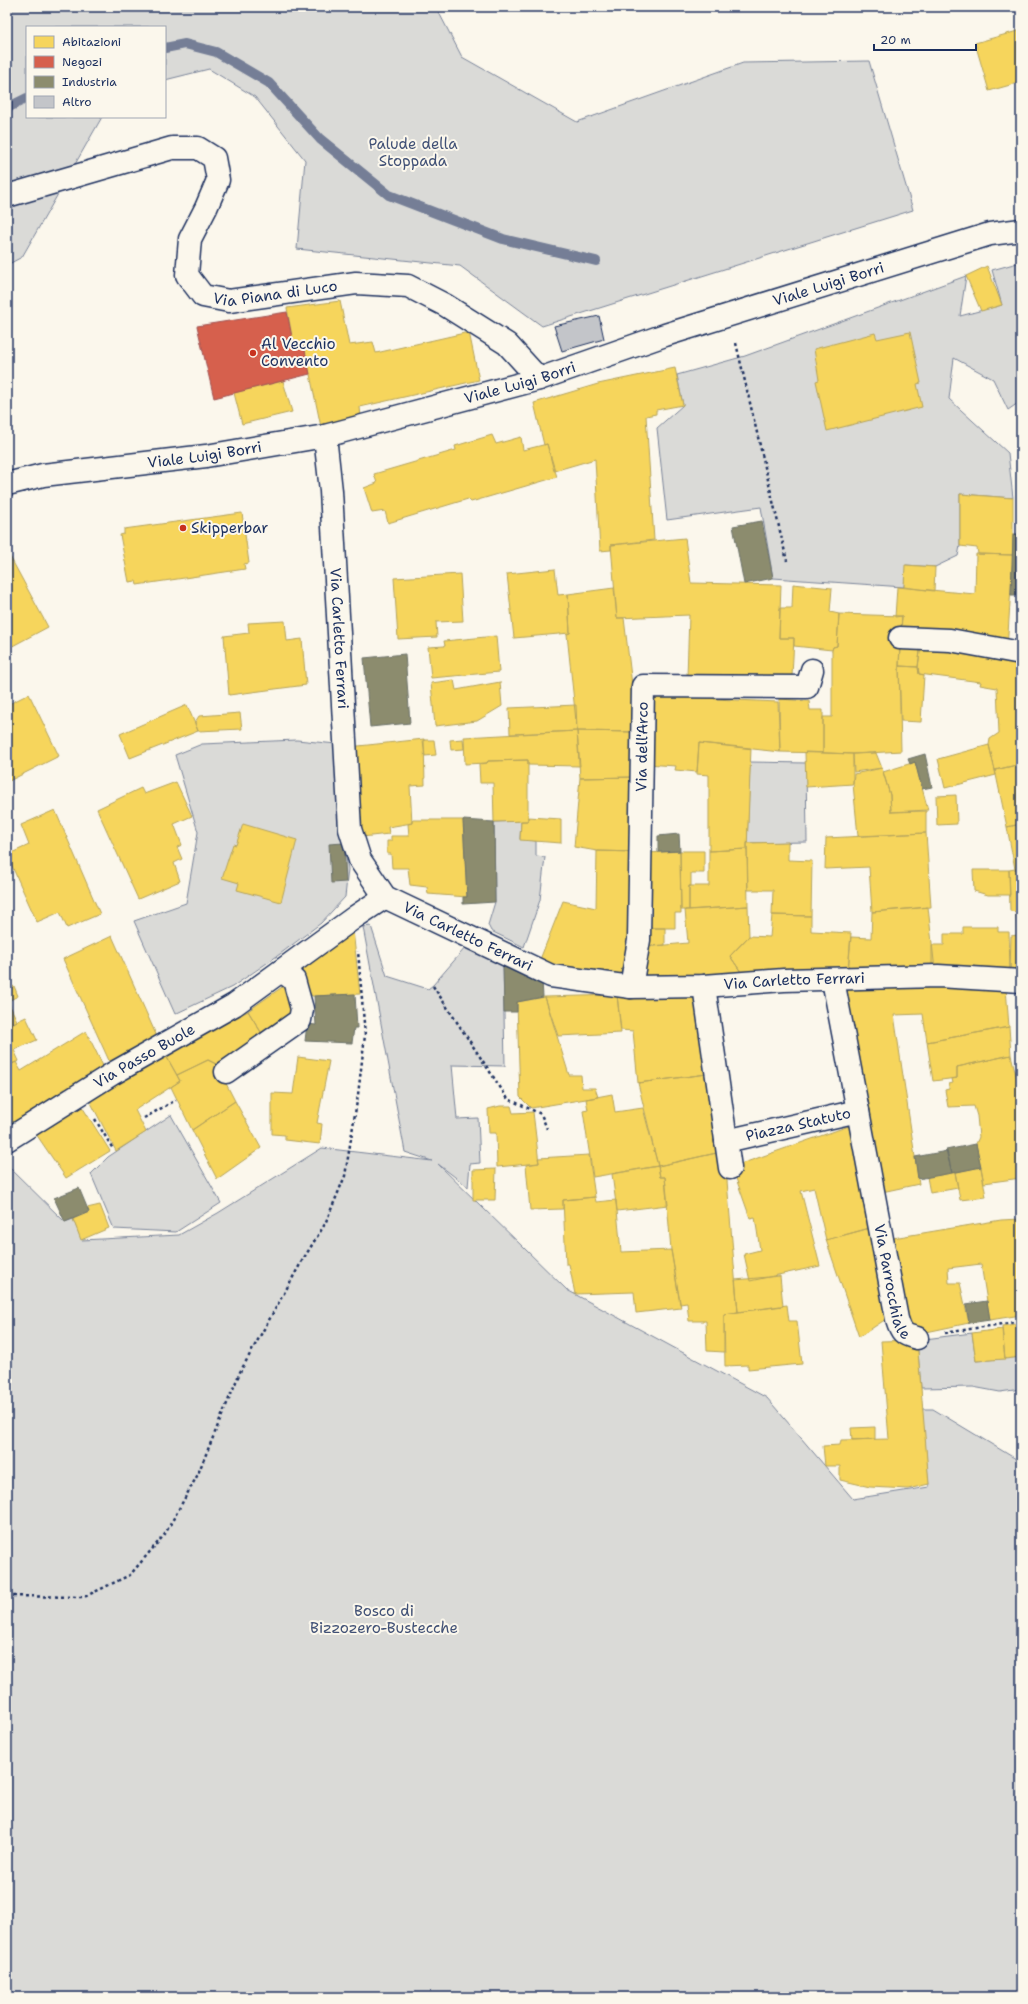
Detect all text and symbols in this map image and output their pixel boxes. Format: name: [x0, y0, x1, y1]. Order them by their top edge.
legend: [26, 26, 166, 118]
scale bar: [874, 26, 976, 52]
text: 20 m: [880, 32, 911, 48]
text: Abitazioni: [62, 34, 121, 50]
text: Negozi: [62, 54, 102, 70]
text: Industria: [62, 74, 117, 90]
text: Altro: [62, 94, 92, 110]
park label: Palude della Stoppada: [368, 134, 458, 171]
street label: Viale Luigi Borri: [770, 258, 887, 311]
street label: Via Piana di Luco: [211, 276, 339, 311]
place label: Al Vecchio Convento: [261, 334, 336, 371]
marker: Al Vecchio Convento: [248, 348, 258, 358]
street label: Viale Luigi Borri: [462, 357, 579, 408]
street label: Viale Luigi Borri: [146, 437, 263, 473]
place label: Skipperbar: [191, 518, 268, 538]
marker: Skipperbar: [178, 523, 188, 533]
street label: Via Carletto Ferrari: [325, 567, 353, 710]
street label: Via dell'Arco: [631, 701, 653, 792]
street label: Via Carletto Ferrari: [400, 897, 536, 976]
street label: Via Carletto Ferrari: [723, 968, 865, 995]
street label: Via Passo Buole: [90, 1019, 199, 1093]
street label: Piazza Statuto: [744, 1103, 853, 1146]
street label: Via Parrocchiale: [869, 1222, 914, 1344]
park label: Bosco di Bizzozero-Bustecche: [310, 1601, 458, 1638]

